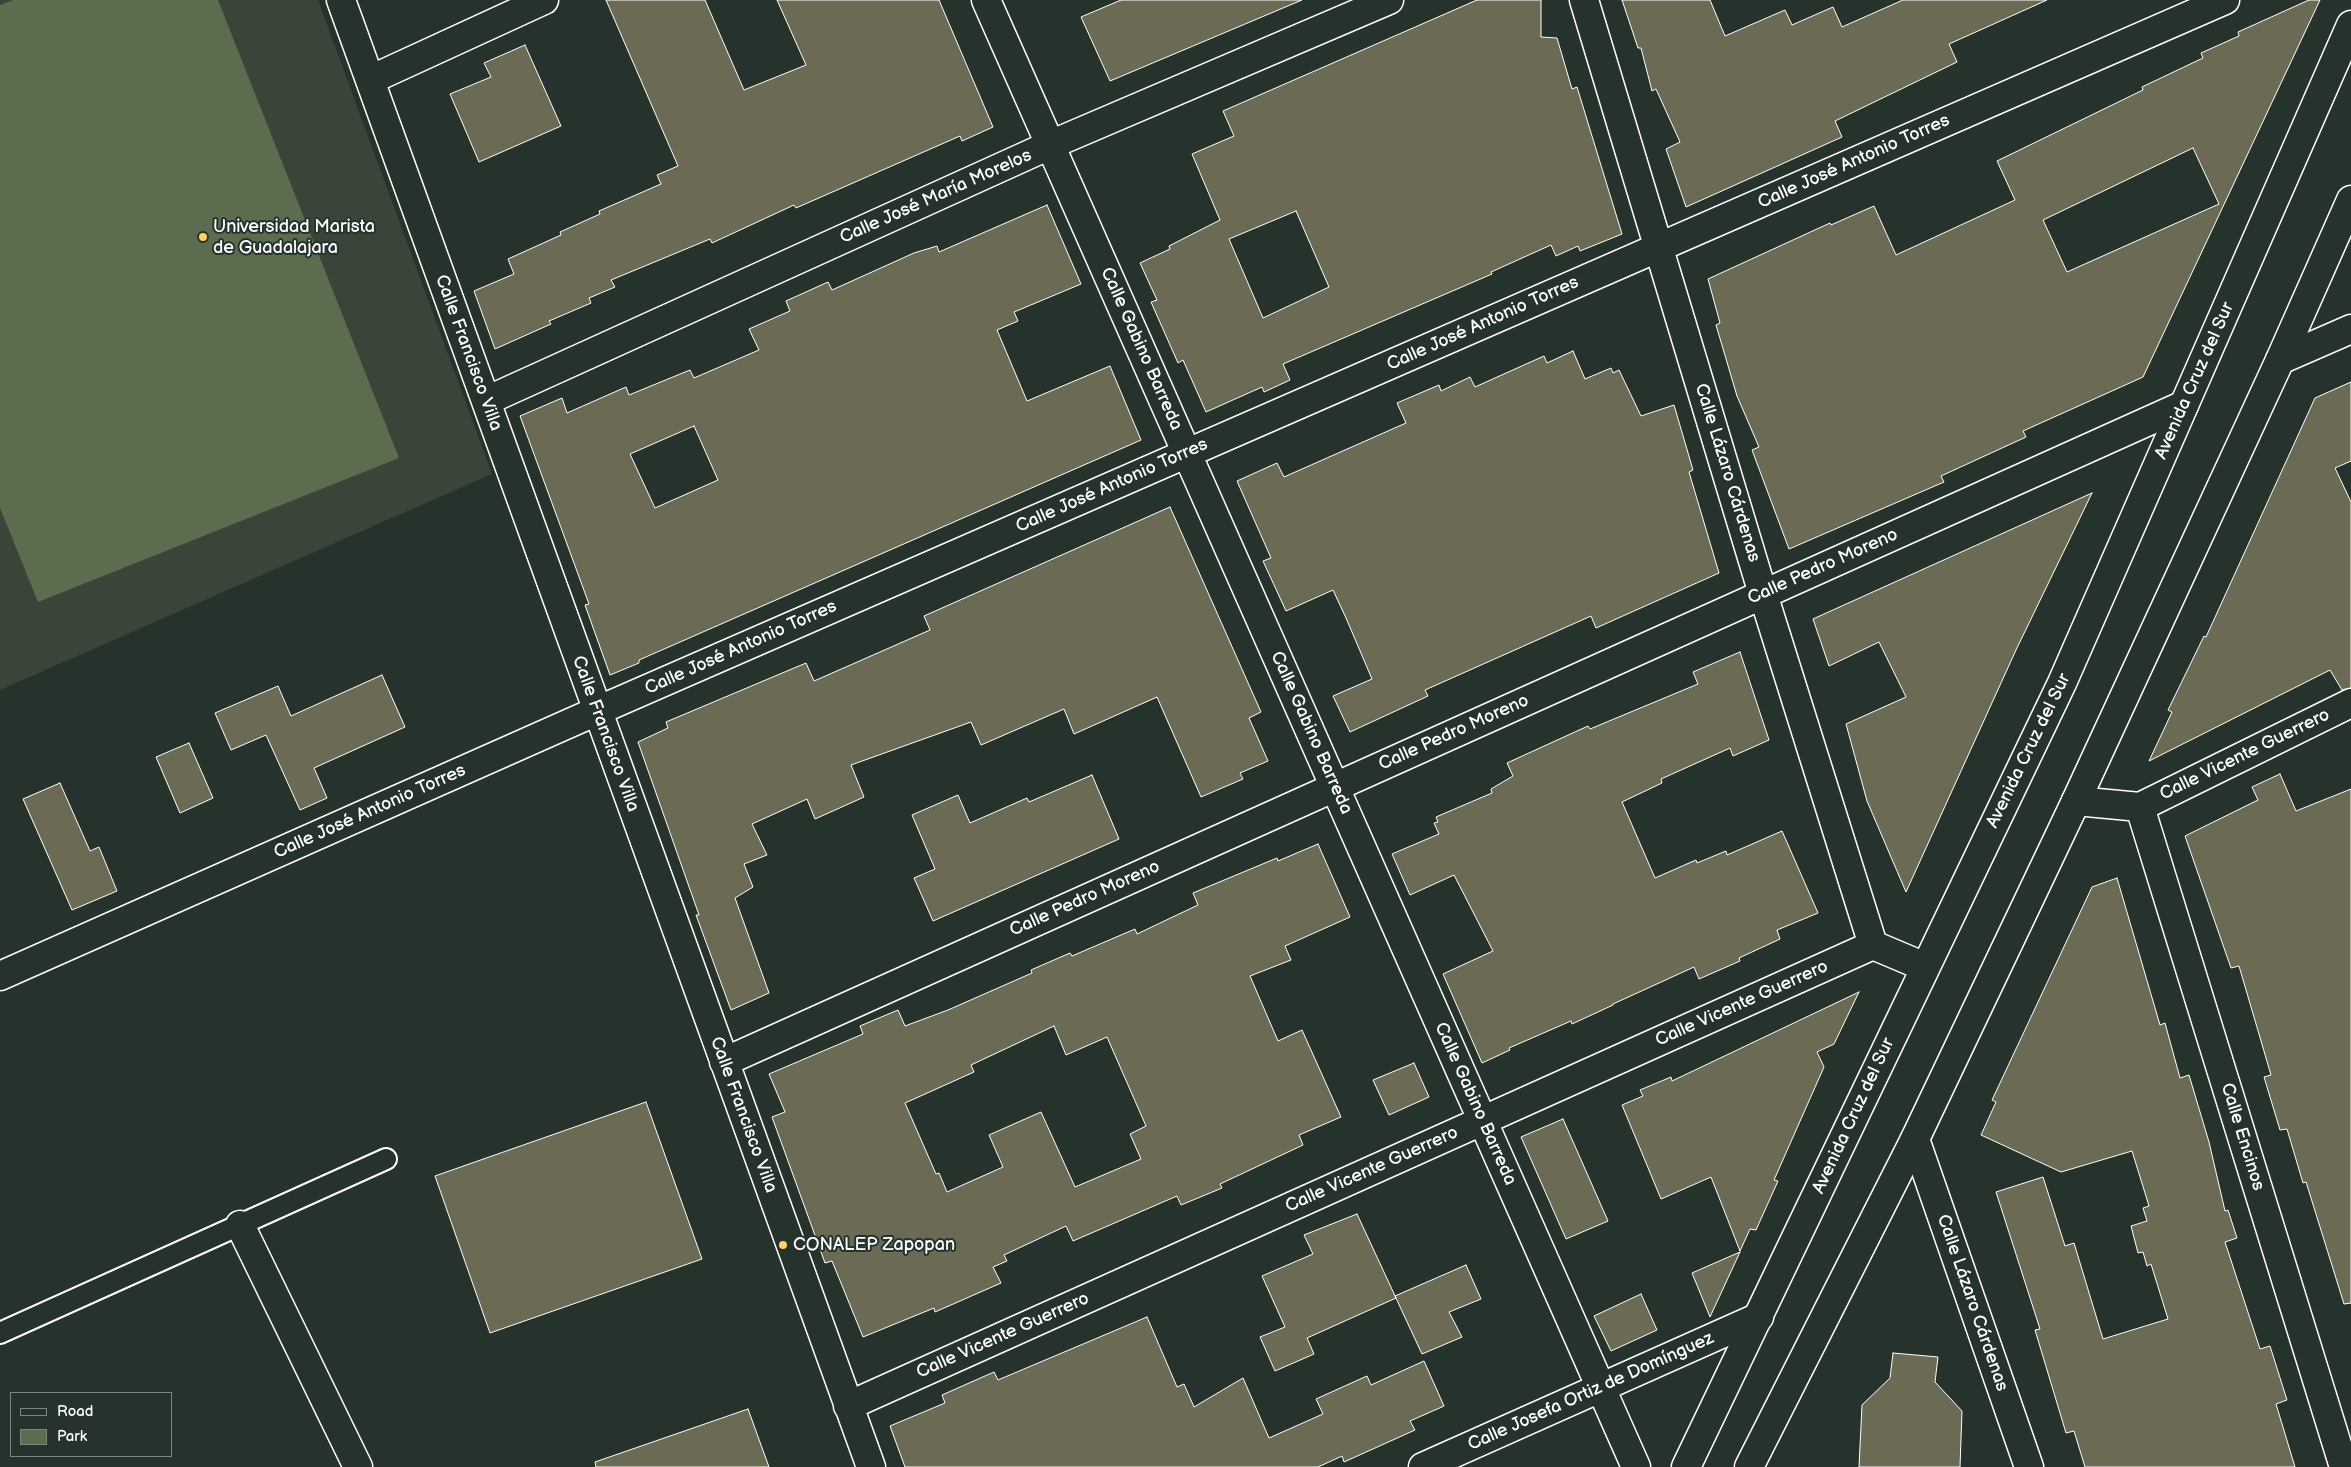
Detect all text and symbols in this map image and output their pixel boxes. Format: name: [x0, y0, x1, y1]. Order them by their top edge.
street label: Calle José Antonio Torres: [1755, 110, 1953, 214]
street label: Calle José María Morelos: [837, 145, 1035, 249]
place label: Universidad Marista de Guadalajara: [213, 216, 375, 258]
marker: Universidad Marista de Guadalajara: [197, 231, 209, 243]
street label: Calle Gabino Barreda: [1095, 264, 1187, 434]
street label: Calle Francisco Villa: [430, 272, 506, 434]
street label: Calle José Antonio Torres: [1384, 272, 1582, 376]
street label: Avenida Cruz del Sur: [2151, 299, 2239, 463]
street label: Calle Lázaro Cárdenas: [1690, 381, 1764, 565]
street label: Calle José Antonio Torres: [1013, 434, 1211, 538]
street label: Calle Pedro Moreno: [1745, 524, 1901, 610]
street label: Calle José Antonio Torres: [642, 596, 840, 700]
street label: Calle Gabino Barreda: [1265, 648, 1357, 818]
street label: Calle Francisco Villa: [567, 653, 643, 815]
street label: Avenida Cruz del Sur: [1982, 670, 2076, 832]
street label: Calle Pedro Moreno: [1376, 690, 1532, 776]
street label: Calle Vicente Guerrero: [2156, 704, 2334, 806]
street label: Calle José Antonio Torres: [271, 760, 469, 864]
street label: Calle Pedro Moreno: [1007, 856, 1163, 942]
street label: Calle Vicente Guerrero: [1652, 956, 1832, 1052]
street label: Calle Gabino Barreda: [1429, 1019, 1521, 1189]
street label: Calle Francisco Villa: [705, 1034, 781, 1196]
street label: Avenida Cruz del Sur: [1808, 1035, 1900, 1197]
street label: Calle Encinos: [2215, 1081, 2269, 1193]
street label: Calle Vicente Guerrero: [1282, 1122, 1462, 1218]
street label: Calle Lázaro Cárdenas: [1932, 1212, 2012, 1394]
place label: CONALEP Zapopan: [793, 1234, 955, 1256]
marker: CONALEP Zapopan: [777, 1239, 789, 1251]
street label: Calle Vicente Guerrero: [913, 1288, 1093, 1384]
street label: Calle Josefa Ortiz de Domínguez: [1465, 1328, 1717, 1456]
legend: [10, 1392, 172, 1457]
text: Road: [57, 1402, 93, 1421]
text: Park: [57, 1427, 87, 1446]

